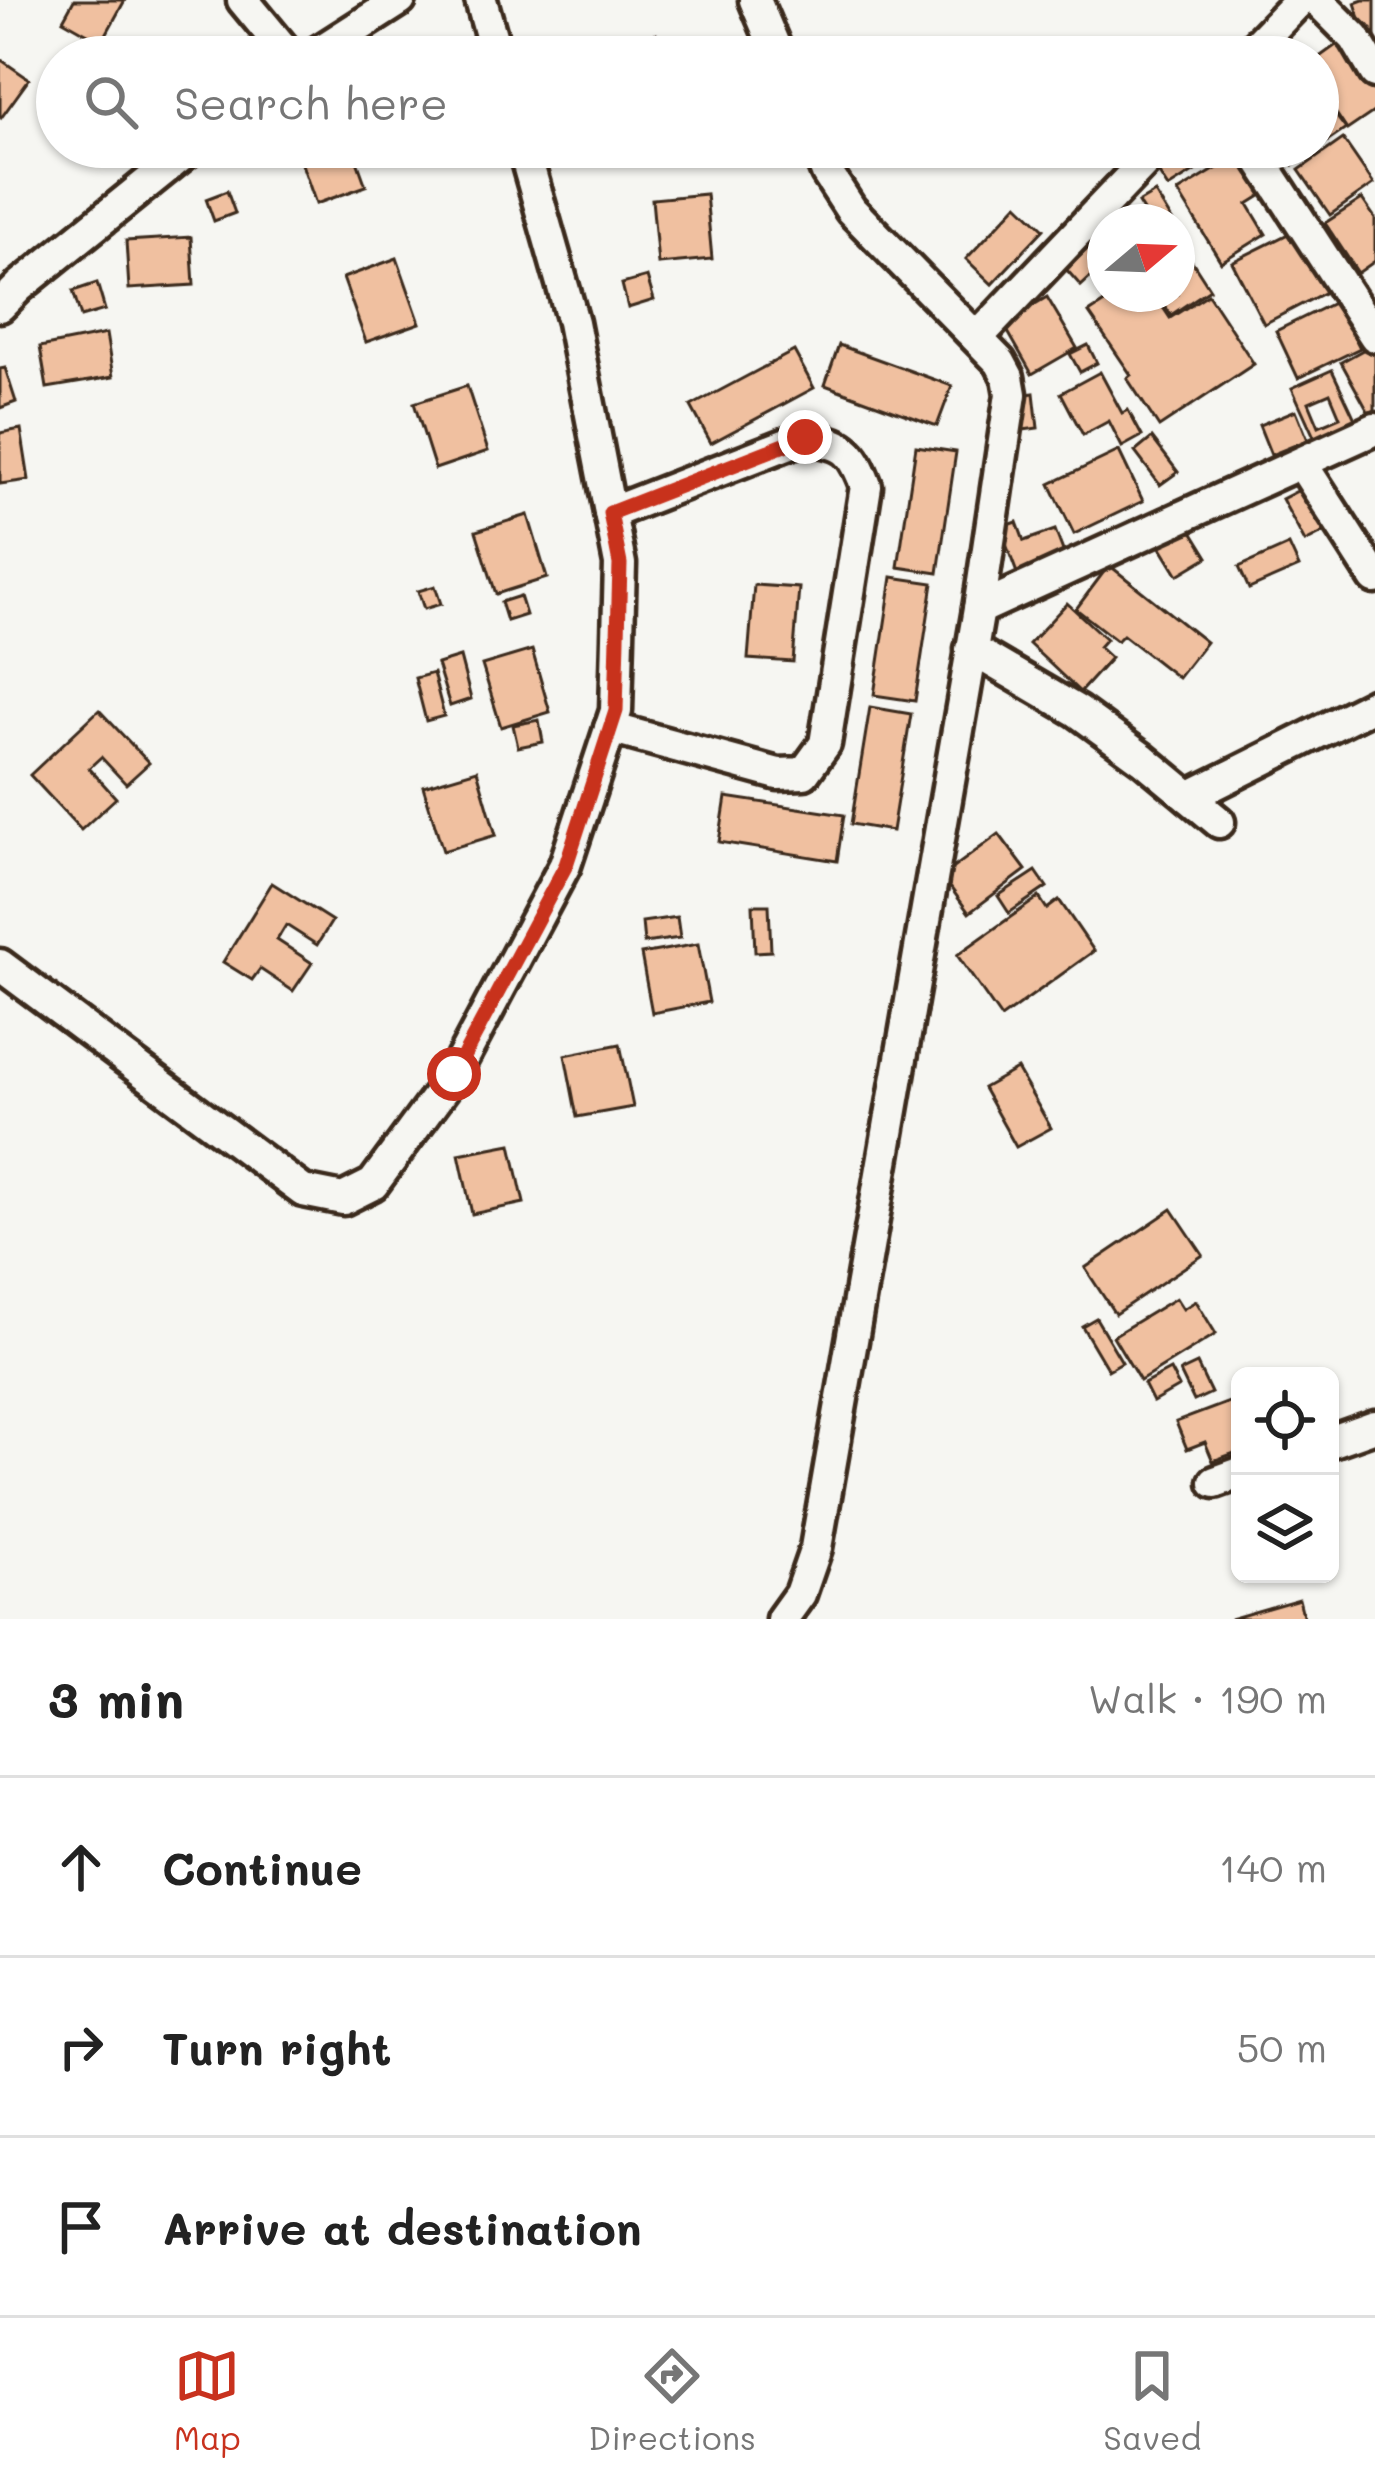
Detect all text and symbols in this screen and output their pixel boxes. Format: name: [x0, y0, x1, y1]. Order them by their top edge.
search box: [36, 36, 1339, 168]
icon: search: [78, 69, 144, 135]
text: Search here: [174, 73, 448, 131]
north arrow: [1087, 204, 1195, 312]
route end: [778, 410, 832, 464]
route start: [427, 1047, 481, 1101]
map controls: [1231, 1367, 1339, 1583]
button: locate: [1231, 1367, 1339, 1475]
button: layers: [1231, 1475, 1339, 1583]
text: 3 min: [48, 1664, 184, 1731]
text: Walk · 190 m: [1088, 1672, 1327, 1723]
icon: ahead: [48, 1834, 114, 1900]
text: Continue: [162, 1838, 362, 1896]
text: 140 m: [1219, 1841, 1327, 1892]
icon: right: [48, 2014, 114, 2080]
text: Turn right: [162, 2018, 391, 2076]
text: 50 m: [1237, 2021, 1327, 2072]
icon: arrive: [48, 2194, 114, 2260]
text: Arrive at destination: [162, 2198, 642, 2256]
tab: Map: [174, 2343, 241, 2458]
tab: Directions: [588, 2343, 756, 2458]
tab: Saved: [1103, 2343, 1201, 2458]

